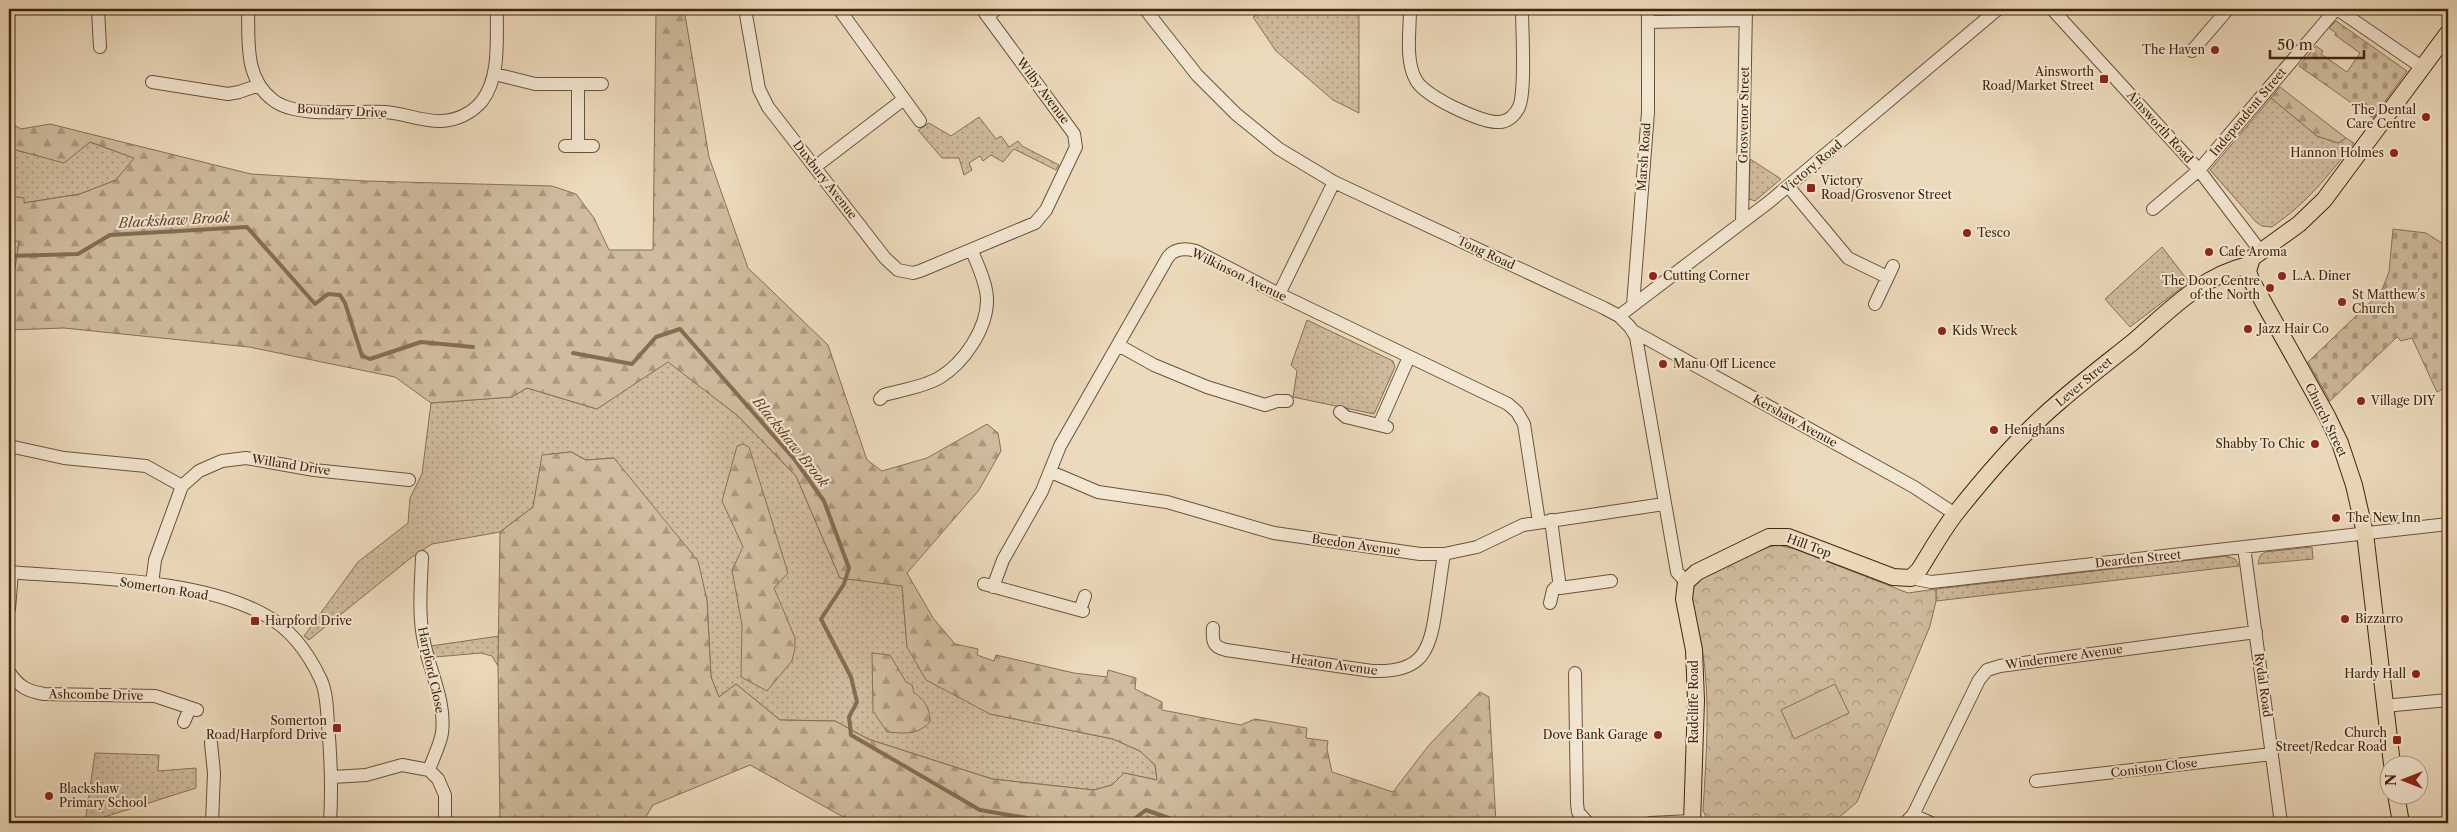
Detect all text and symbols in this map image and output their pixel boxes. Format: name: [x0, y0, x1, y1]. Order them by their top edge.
scale bar: [2270, 28, 2363, 60]
text: 50 m: [2277, 35, 2313, 54]
place label: The Haven: [2142, 42, 2205, 57]
marker: The Haven: [2209, 44, 2221, 56]
street label: Wilby Avenue: [1013, 54, 1073, 127]
place label: Ainsworth Road/Market Street: [1982, 64, 2095, 93]
street label: Independent Street: [2206, 64, 2289, 159]
street label: Grosvenor Street: [1735, 66, 1752, 164]
marker: Ainsworth Road/Market Street: [2098, 73, 2110, 85]
street label: Ainsworth Road: [2123, 87, 2197, 166]
street label: Boundary Drive: [297, 101, 388, 120]
place label: The Dental Care Centre: [2346, 102, 2416, 131]
marker: The Dental Care Centre: [2420, 111, 2432, 123]
street label: Marsh Road: [1634, 121, 1653, 192]
street label: Duxbury Avenue: [790, 137, 861, 222]
street label: Victory Road: [1778, 137, 1846, 197]
place label: Hannon Holmes: [2290, 145, 2384, 160]
marker: Hannon Holmes: [2388, 147, 2400, 159]
place label: Victory Road/Grosvenor Street: [1820, 173, 1953, 202]
marker: Victory Road/Grosvenor Street: [1805, 182, 1817, 194]
water label: Blackshaw Brook: [117, 208, 231, 232]
place label: Tesco: [1977, 225, 2010, 240]
marker: Tesco: [1961, 227, 1973, 239]
street label: Tong Road: [1455, 233, 1518, 273]
place label: Cafe Aroma: [2219, 244, 2287, 259]
street label: Wilkinson Avenue: [1188, 245, 1289, 304]
marker: Cafe Aroma: [2203, 246, 2215, 258]
place label: Cutting Corner: [1663, 268, 1750, 283]
place label: L.A. Diner: [2292, 268, 2351, 283]
marker: Cutting Corner: [1647, 270, 1659, 282]
marker: L.A. Diner: [2276, 270, 2288, 282]
place label: The Door Centre of the North: [2162, 273, 2260, 302]
marker: The Door Centre of the North: [2264, 282, 2276, 294]
place label: St Matthew's Church: [2352, 287, 2425, 316]
marker: St Matthew's Church: [2336, 296, 2348, 308]
place label: Jazz Hair Co: [2256, 321, 2329, 336]
place label: Kids Wreck: [1952, 323, 2018, 338]
marker: Jazz Hair Co: [2242, 323, 2254, 335]
marker: Kids Wreck: [1936, 325, 1948, 337]
street label: Lever Street: [2052, 353, 2116, 410]
place label: Manu Off Licence: [1673, 356, 1776, 371]
marker: Manu Off Licence: [1657, 358, 1669, 370]
street label: Church Street: [2302, 381, 2351, 460]
street label: Kershaw Avenue: [1750, 391, 1840, 450]
water label: Blackshaw Brook: [748, 392, 834, 492]
place label: Village DIY: [2370, 393, 2436, 408]
marker: Village DIY: [2355, 395, 2367, 407]
place label: Henighans: [2004, 422, 2065, 437]
marker: Henighans: [1988, 424, 2000, 436]
place label: Shabby To Chic: [2215, 436, 2305, 451]
marker: Shabby To Chic: [2309, 438, 2321, 450]
street label: Willand Drive: [250, 451, 332, 478]
place label: The New Inn: [2346, 510, 2421, 525]
marker: The New Inn: [2330, 512, 2342, 524]
street label: Beedon Avenue: [1311, 531, 1402, 558]
street label: Hill Top: [1785, 531, 1834, 561]
street label: Dearden Street: [2094, 546, 2182, 570]
street label: Somerton Road: [119, 574, 210, 603]
place label: Bizzarro: [2355, 611, 2403, 626]
place label: Harpford Drive: [265, 613, 352, 628]
marker: Bizzarro: [2339, 613, 2351, 625]
marker: Harpford Drive: [249, 615, 261, 627]
street label: Harpford Close: [415, 625, 448, 715]
street label: Windermere Avenue: [2003, 641, 2124, 672]
street label: Heaton Avenue: [1290, 651, 1379, 678]
street label: Rydal Road: [2252, 652, 2276, 719]
street label: Radcliffe Road: [1686, 659, 1701, 744]
place label: Hardy Hall: [2344, 666, 2406, 681]
marker: Hardy Hall: [2410, 668, 2422, 680]
street label: Ashcombe Drive: [47, 686, 144, 703]
place label: Somerton Road/Harpford Drive: [206, 713, 327, 742]
marker: Somerton Road/Harpford Drive: [331, 722, 343, 734]
place label: Church Street/Redcar Road: [2276, 725, 2388, 754]
place label: Dove Bank Garage: [1543, 727, 1648, 742]
marker: Dove Bank Garage: [1652, 729, 1664, 741]
marker: Church Street/Redcar Road: [2391, 734, 2403, 746]
north arrow: [2380, 754, 2430, 804]
street label: Coniston Close: [2110, 755, 2198, 780]
text: N: [2382, 774, 2400, 786]
place label: Blackshaw Primary School: [59, 781, 147, 810]
marker: Blackshaw Primary School: [43, 790, 55, 802]

